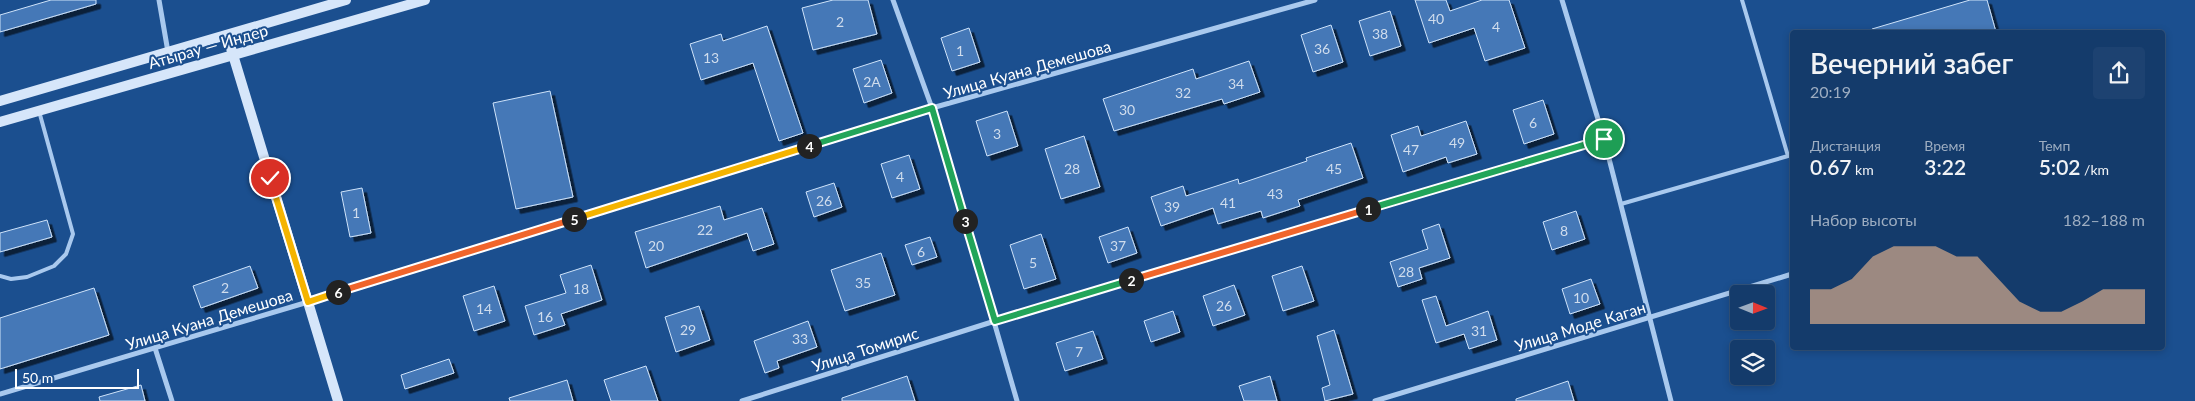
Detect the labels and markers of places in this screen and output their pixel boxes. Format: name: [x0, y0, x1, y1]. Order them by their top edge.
pin: [1583, 118, 1625, 160]
pin: 4: [796, 134, 822, 158]
pin: [249, 157, 291, 199]
pin: 1: [1356, 196, 1380, 222]
pin: 5: [562, 206, 586, 232]
pin: 3: [952, 208, 978, 234]
pin: 2: [1118, 268, 1144, 292]
pin: 6: [326, 280, 350, 304]

